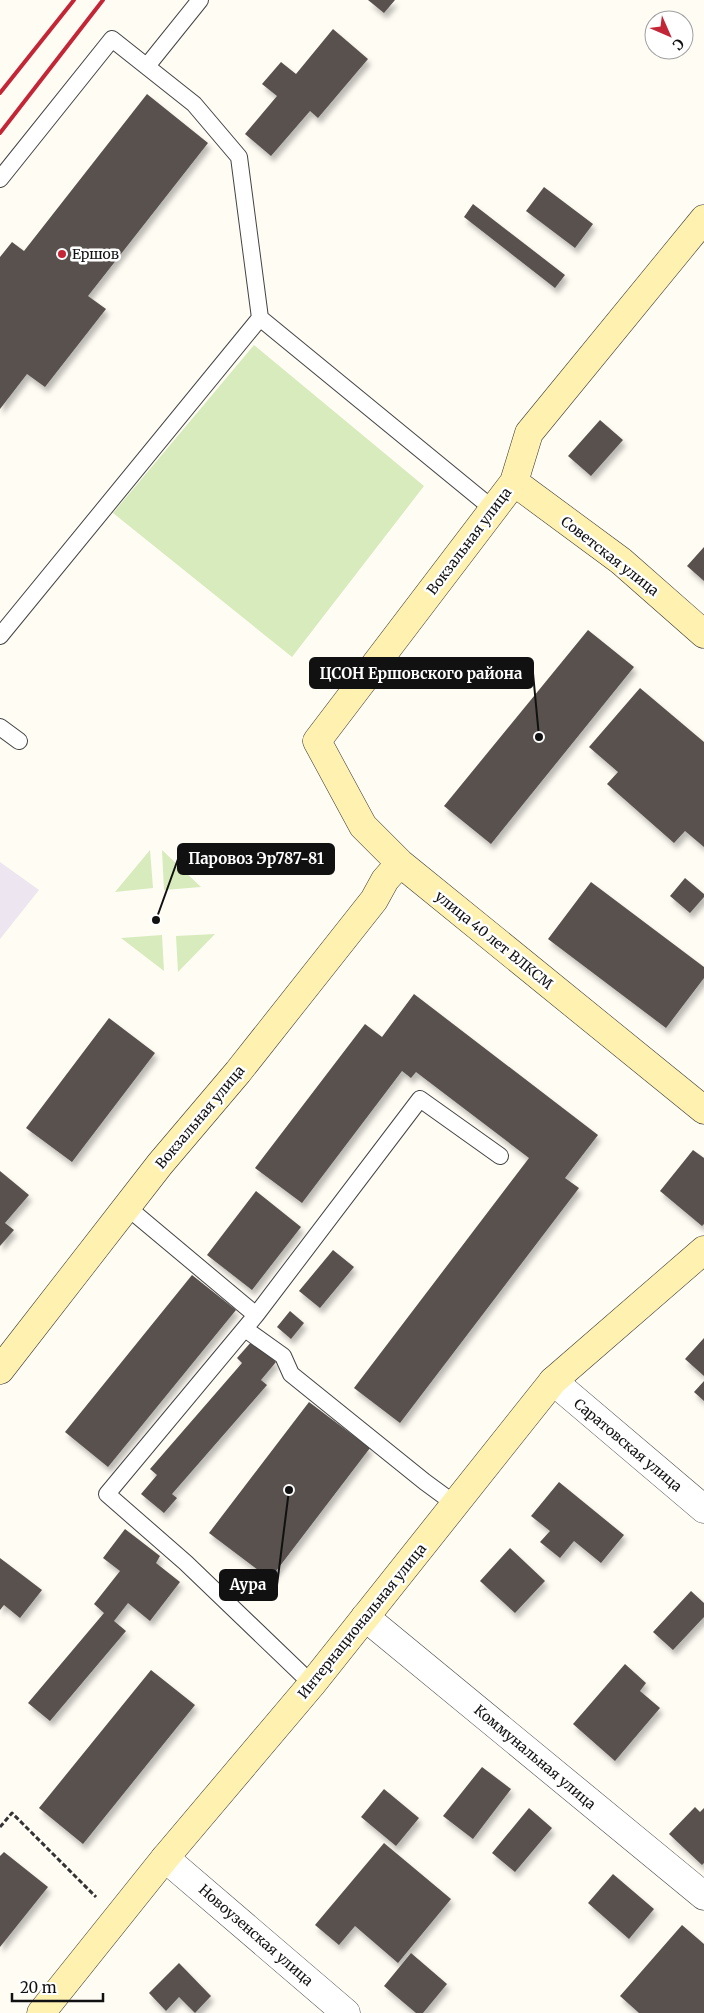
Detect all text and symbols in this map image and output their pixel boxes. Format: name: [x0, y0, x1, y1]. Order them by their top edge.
north arrow: [644, 10, 694, 60]
text: С: [669, 35, 688, 54]
place label: Ершов: [72, 245, 119, 263]
marker: Ершов: [56, 248, 68, 260]
street label: Вокзальная улица: [423, 483, 515, 598]
street label: Советская улица: [557, 512, 663, 600]
callout: ЦСОН Ершовского района: [310, 658, 533, 688]
text: ЦСОН Ершовского района: [319, 664, 523, 683]
callout: Паровоз Эр787-81: [178, 844, 334, 874]
text: Паровоз Эр787-81: [188, 849, 324, 868]
street label: улица 40 лет ВЛКСМ: [431, 887, 557, 993]
street label: Вокзальная улица: [152, 1061, 249, 1172]
street label: Саратовская улица: [570, 1394, 686, 1496]
street label: Интернациональная улица: [294, 1539, 430, 1702]
callout: Аура: [220, 1570, 277, 1600]
text: Аура: [229, 1575, 267, 1594]
street label: Коммунальная улица: [470, 1701, 600, 1813]
street label: Новоузенская улица: [195, 1880, 317, 1990]
scale bar: [12, 1970, 104, 2002]
text: 20 m: [20, 1978, 57, 1997]

